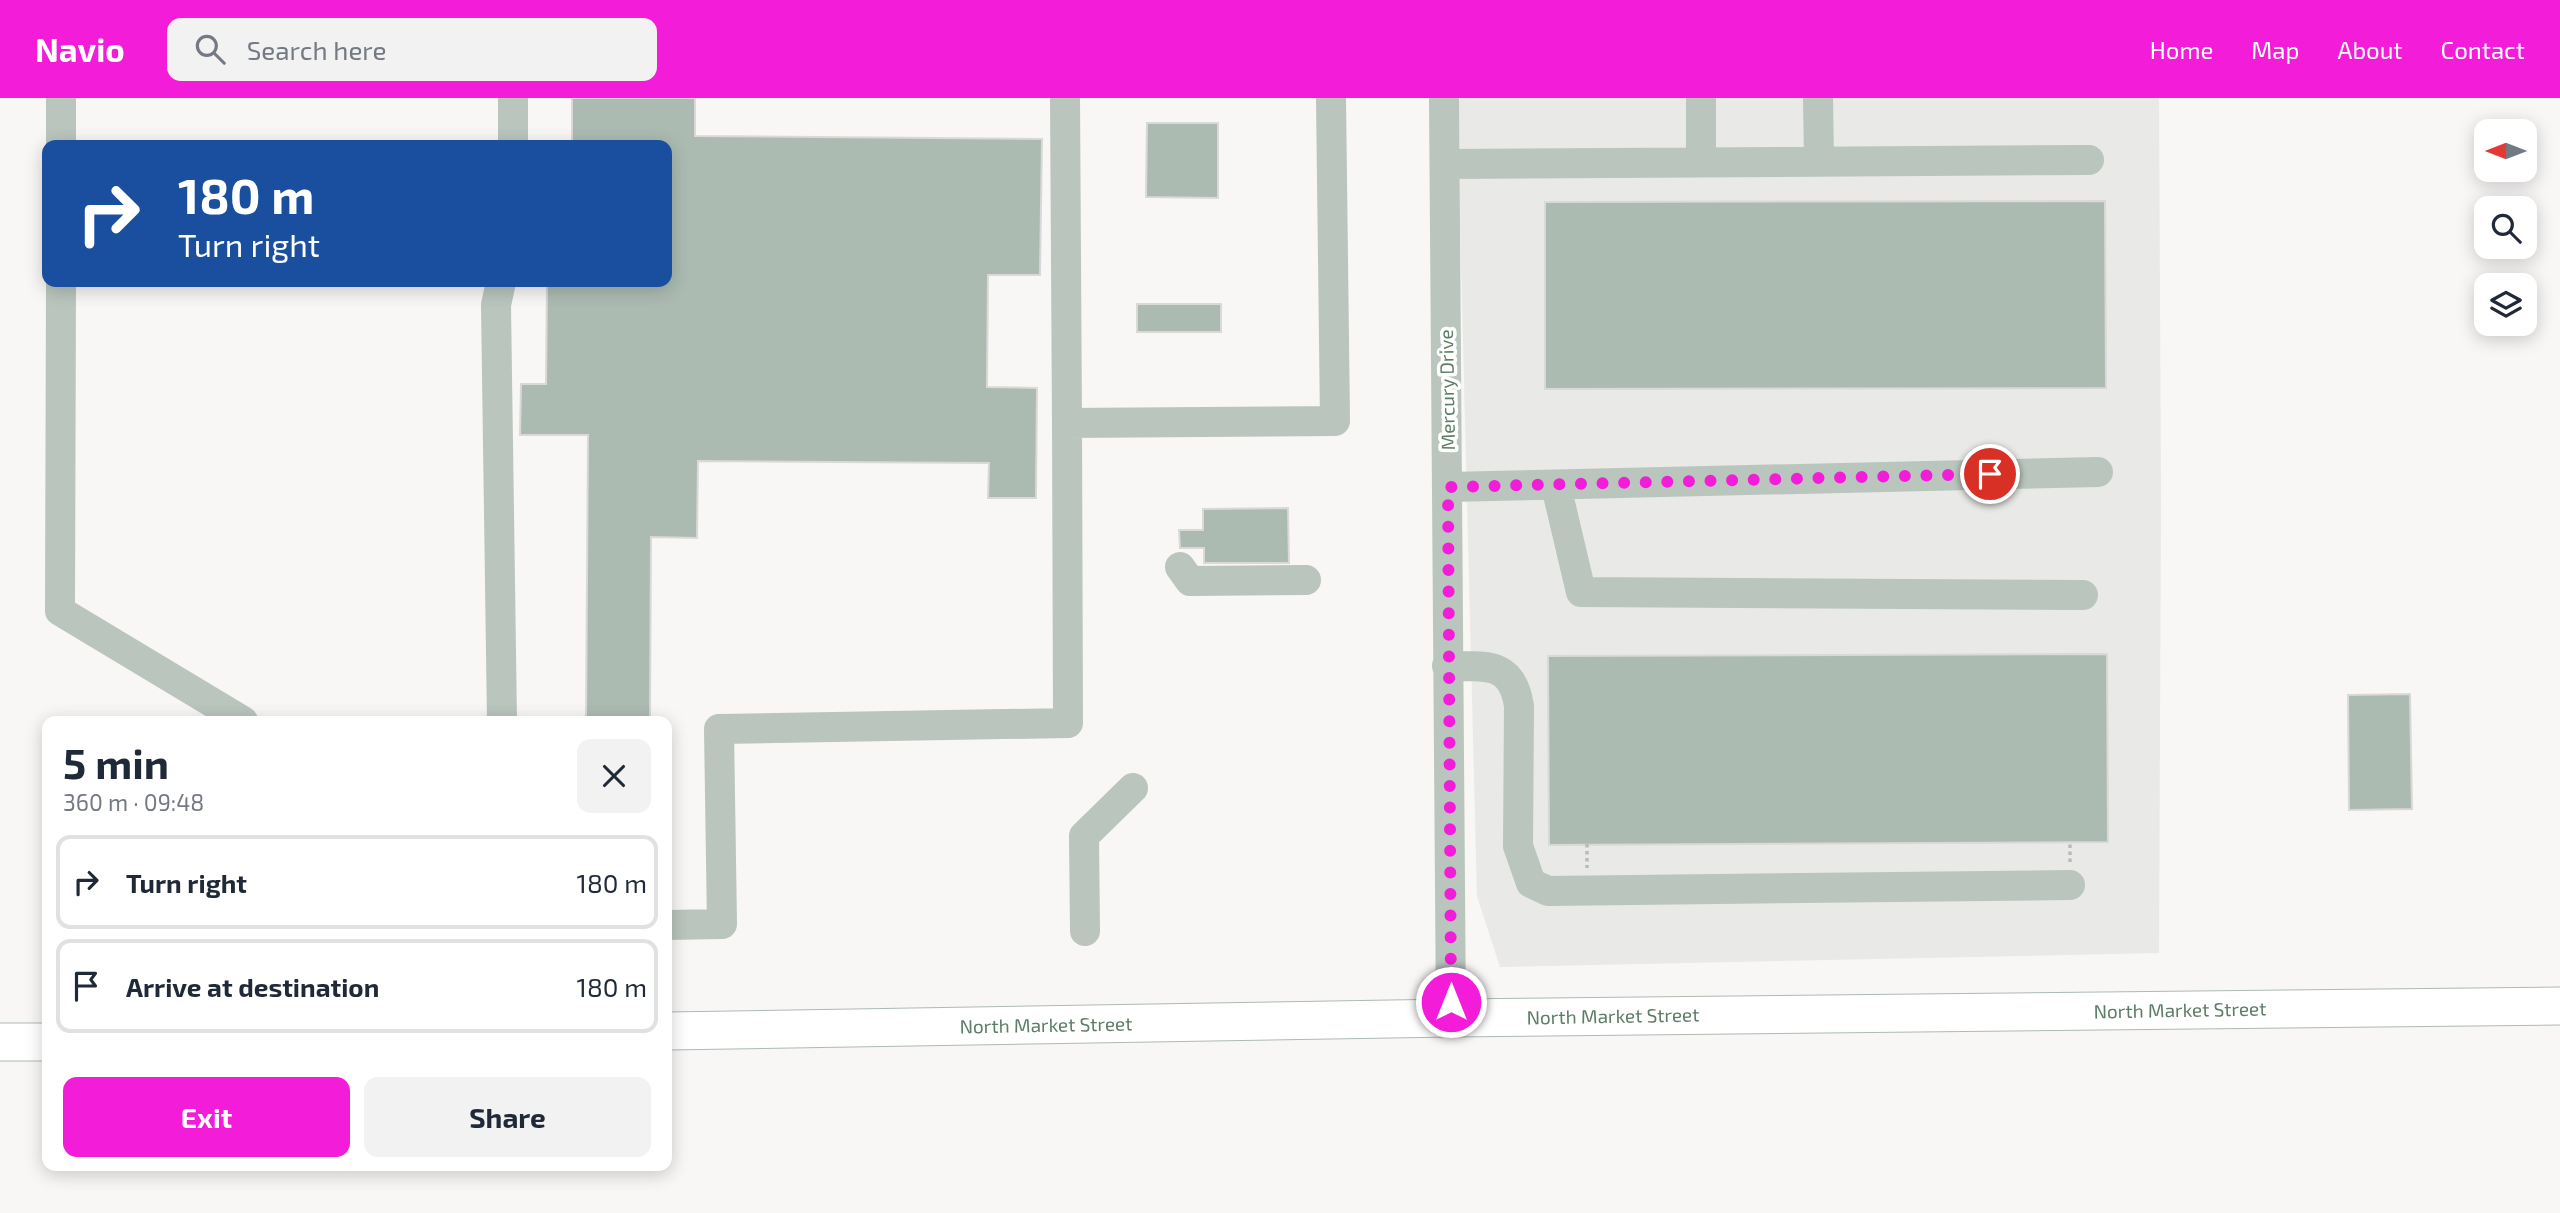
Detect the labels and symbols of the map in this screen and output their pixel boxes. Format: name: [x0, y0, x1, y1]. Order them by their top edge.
north arrow: [2474, 119, 2538, 182]
street label: Mercury Drive: [1434, 329, 1459, 451]
pin: [1960, 444, 2020, 504]
position arrow: [1414, 965, 1488, 1039]
street label: North Market Street: [2093, 996, 2267, 1023]
street label: North Market Street: [1526, 1002, 1700, 1029]
street label: North Market Street: [959, 1011, 1133, 1038]

